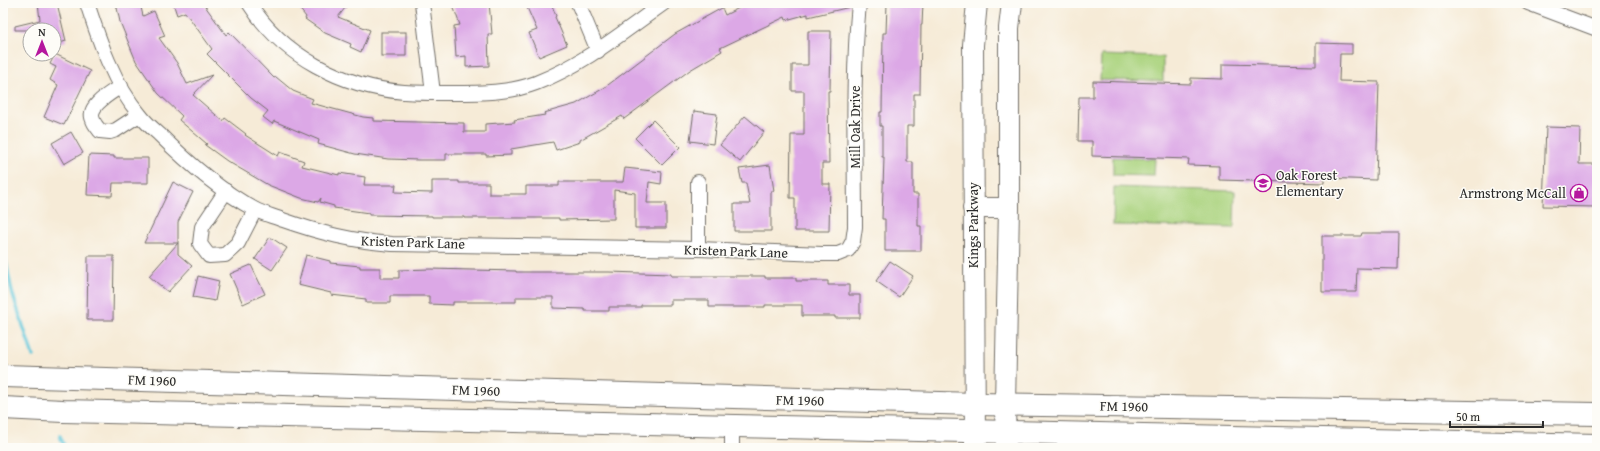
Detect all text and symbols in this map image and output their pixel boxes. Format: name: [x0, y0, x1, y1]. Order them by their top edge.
north arrow: [22, 22, 62, 62]
text: N: [38, 24, 46, 40]
street label: Mill Oak Drive: [845, 85, 865, 169]
place label: Oak Forest Elementary: [1276, 165, 1344, 201]
school or university icon: Oak Forest Elementary: [1253, 173, 1273, 193]
street label: Kings Parkway: [963, 182, 983, 268]
place label: Armstrong McCall: [1459, 183, 1566, 203]
shop icon: Armstrong McCall: [1569, 183, 1589, 203]
street label: Kristen Park Lane: [361, 230, 466, 254]
street label: Kristen Park Lane: [684, 239, 789, 263]
street label: FM 1960: [127, 369, 177, 391]
street label: FM 1960: [451, 379, 501, 401]
street label: FM 1960: [776, 390, 825, 410]
street label: FM 1960: [1100, 396, 1149, 416]
scale bar: [1450, 403, 1543, 429]
text: 50 m: [1456, 408, 1480, 425]

